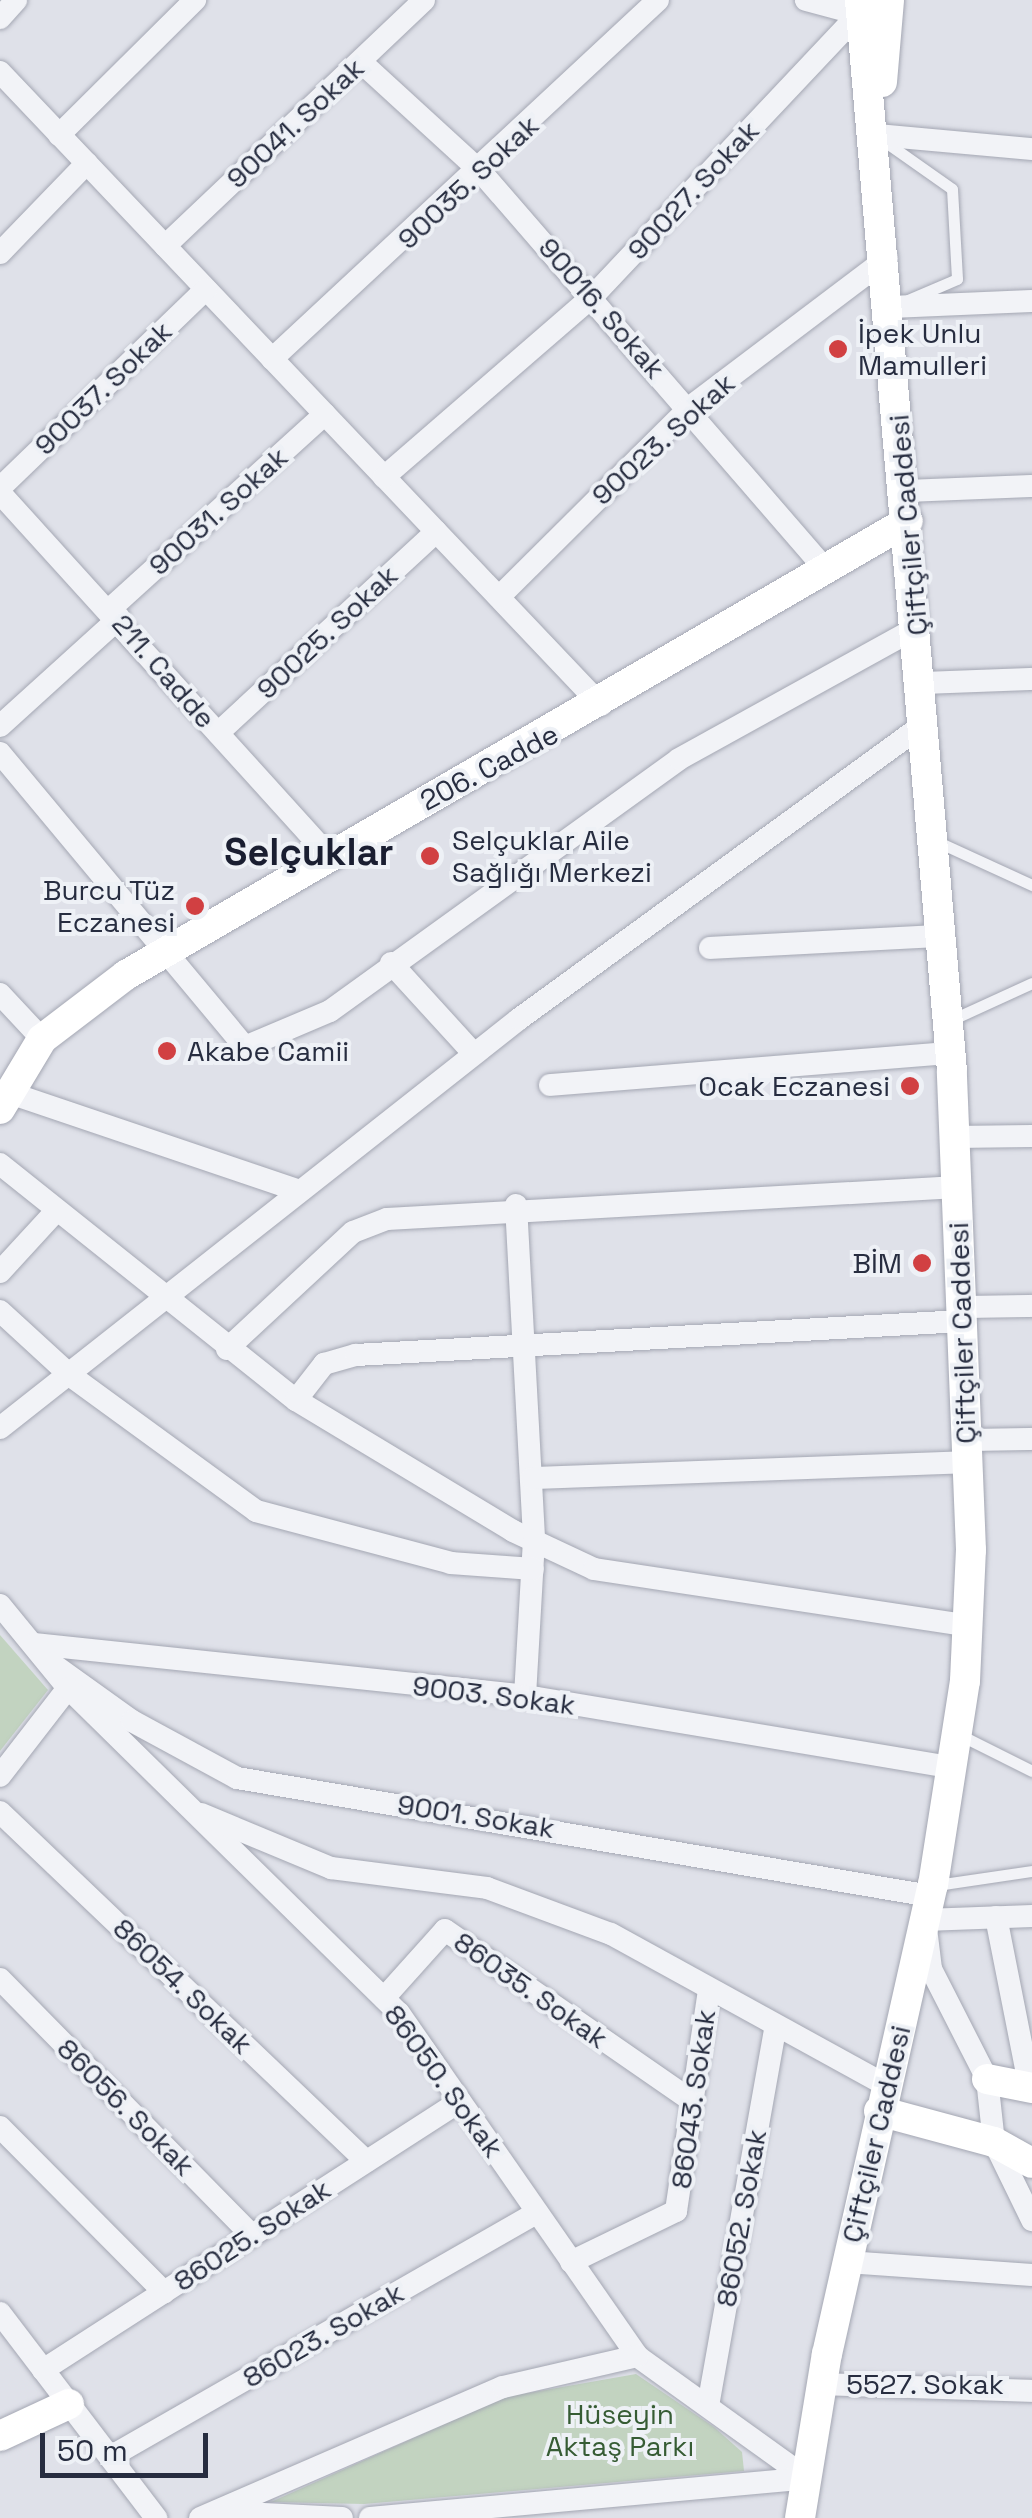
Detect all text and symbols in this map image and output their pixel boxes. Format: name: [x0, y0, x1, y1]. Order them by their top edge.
street label: 90041. Sokak: [219, 51, 371, 195]
street label: 90035. Sokak: [390, 108, 546, 256]
street label: 90027. Sokak: [620, 113, 766, 267]
street label: 90016. Sokak: [531, 230, 673, 386]
street label: 90037. Sokak: [27, 314, 179, 462]
place label: İpek Unlu Mamulleri: [858, 316, 987, 382]
marker: İpek Unlu Mamulleri: [827, 338, 849, 360]
street label: 90023. Sokak: [584, 366, 742, 512]
street label: Çiftçiler Caddesi: [882, 413, 934, 637]
street label: 90031. Sokak: [141, 440, 295, 582]
street label: 90025. Sokak: [249, 558, 405, 706]
street label: 211. Cadde: [105, 607, 223, 735]
street label: 206. Cadde: [414, 716, 564, 818]
place label: Selçuklar Aile Sağlığı Merkezi: [452, 823, 652, 889]
district label: Selçuklar: [224, 830, 394, 876]
marker: Selçuklar Aile Sağlığı Merkezi: [417, 843, 443, 869]
place label: Burcu Tüz Eczanesi: [42, 873, 175, 939]
marker: Burcu Tüz Eczanesi: [184, 895, 206, 917]
place label: Akabe Camii: [187, 1034, 349, 1068]
marker: Akabe Camii: [156, 1040, 178, 1062]
place label: Ocak Eczanesi: [698, 1069, 890, 1103]
marker: Ocak Eczanesi: [899, 1075, 921, 1097]
street label: Çiftçiler Caddesi: [941, 1222, 983, 1444]
place label: BİM: [852, 1246, 902, 1280]
marker: BİM: [911, 1252, 933, 1274]
street label: 9003. Sokak: [410, 1668, 578, 1722]
street label: 9001. Sokak: [395, 1787, 557, 1845]
street label: 86054. Sokak: [106, 1911, 260, 2061]
street label: 86035. Sokak: [447, 1924, 615, 2056]
street label: 86050. Sokak: [377, 1998, 511, 2164]
street label: 86043. Sokak: [664, 2007, 722, 2191]
street label: Çiftçiler Caddesi: [835, 2022, 917, 2246]
street label: 86056. Sokak: [50, 2031, 202, 2183]
street label: 86052. Sokak: [709, 2126, 773, 2310]
street label: 86025. Sokak: [167, 2172, 337, 2298]
street label: 86023. Sokak: [236, 2275, 410, 2395]
street label: 5527. Sokak: [846, 2367, 1004, 2401]
park label: Hüseyin Aktaş Parkı: [546, 2397, 694, 2463]
scale bar: [45, 2413, 212, 2475]
text: 50 m: [57, 2431, 128, 2470]

